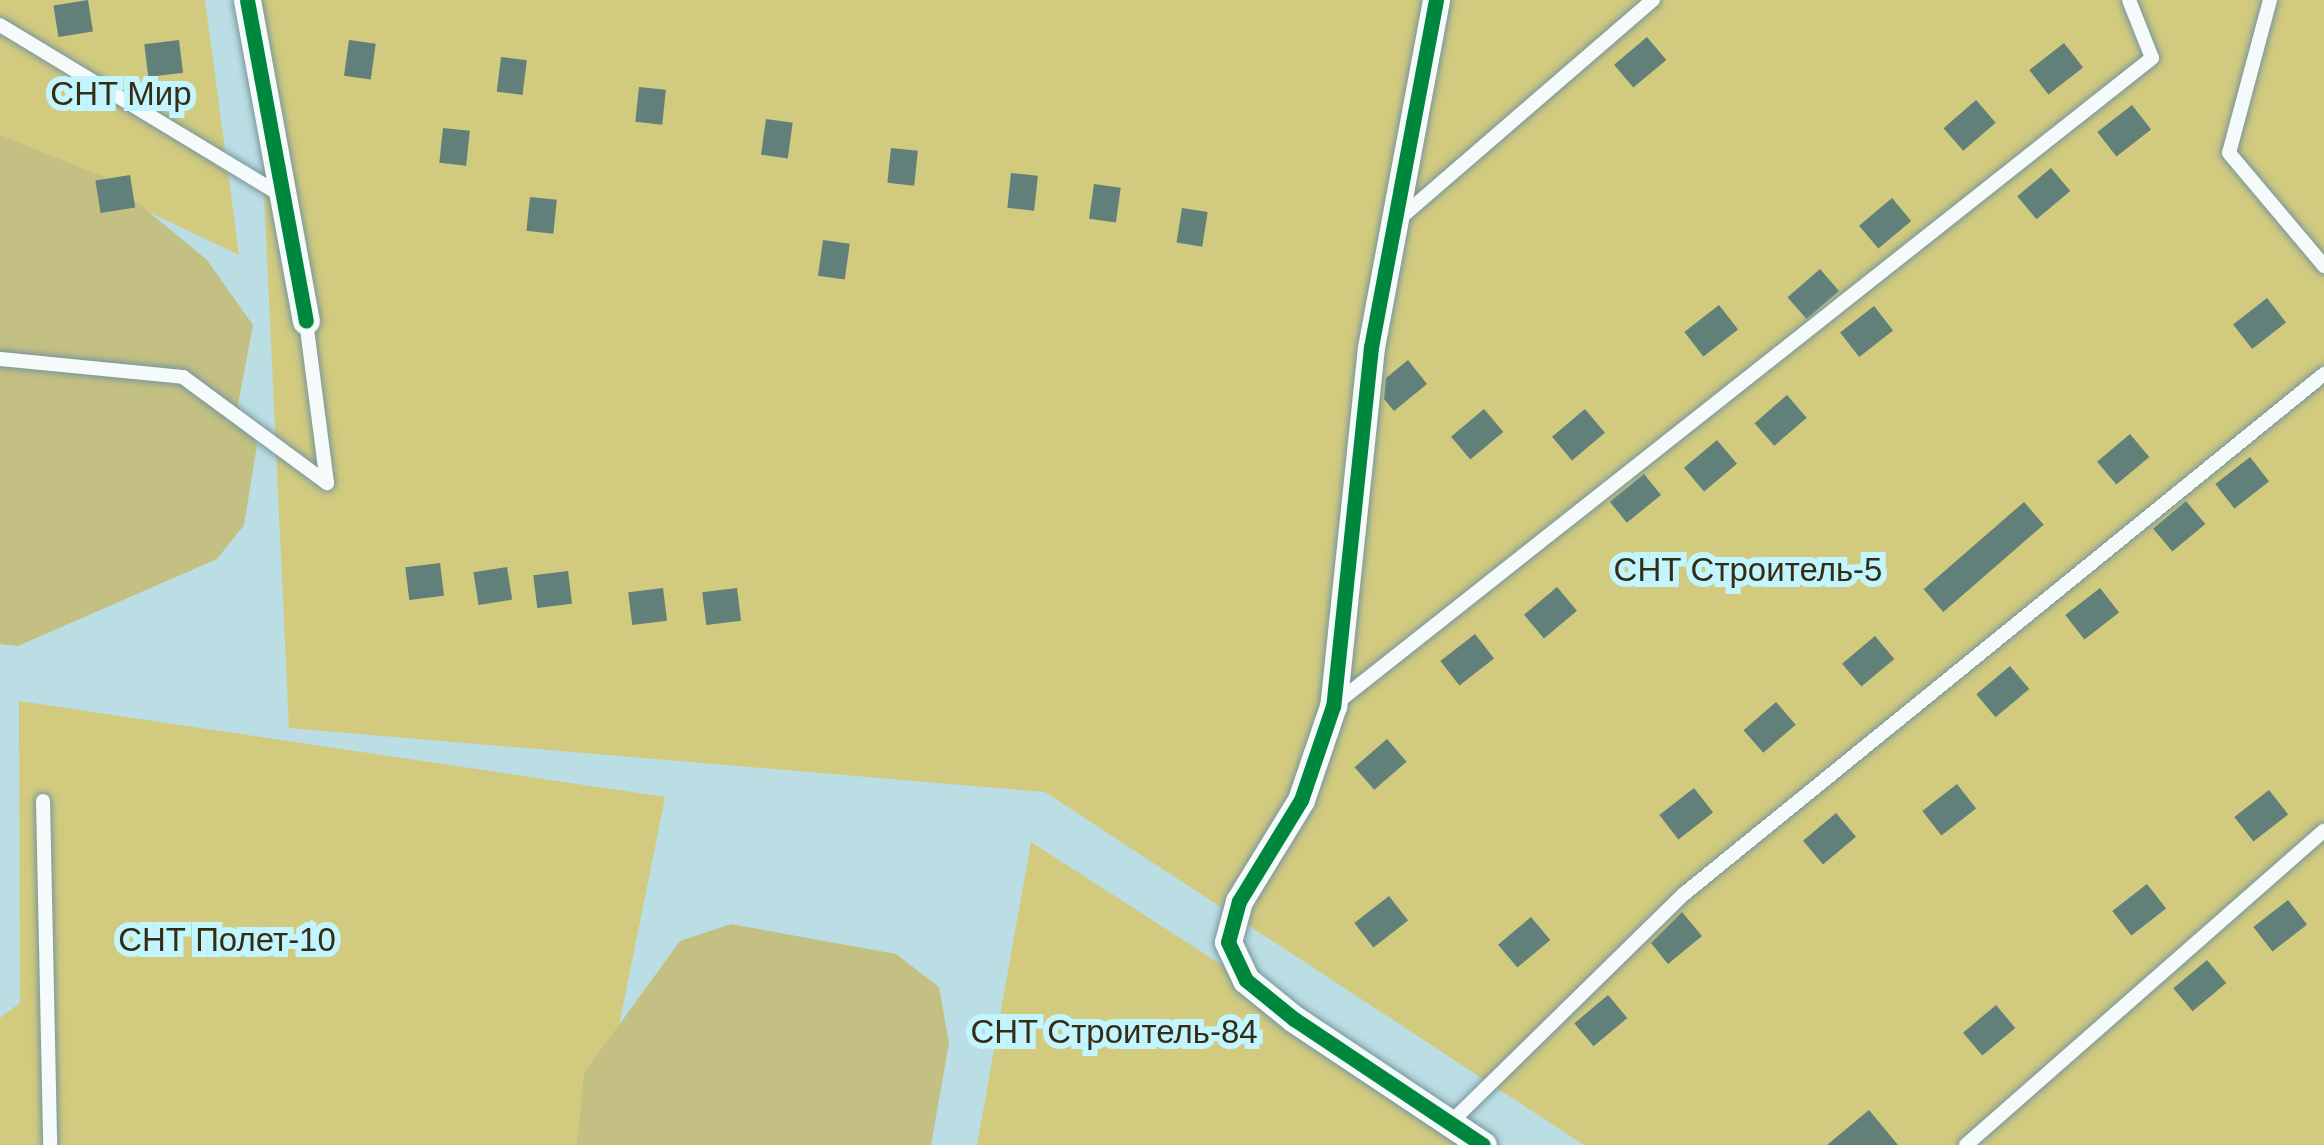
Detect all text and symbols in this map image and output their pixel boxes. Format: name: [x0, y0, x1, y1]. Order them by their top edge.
park label: СНТ Мир: [50, 74, 192, 114]
park label: СНТ Строитель-5: [1614, 550, 1882, 590]
park label: СНТ Полет-10: [118, 920, 336, 960]
park label: СНТ Строитель-84: [970, 1012, 1258, 1052]

